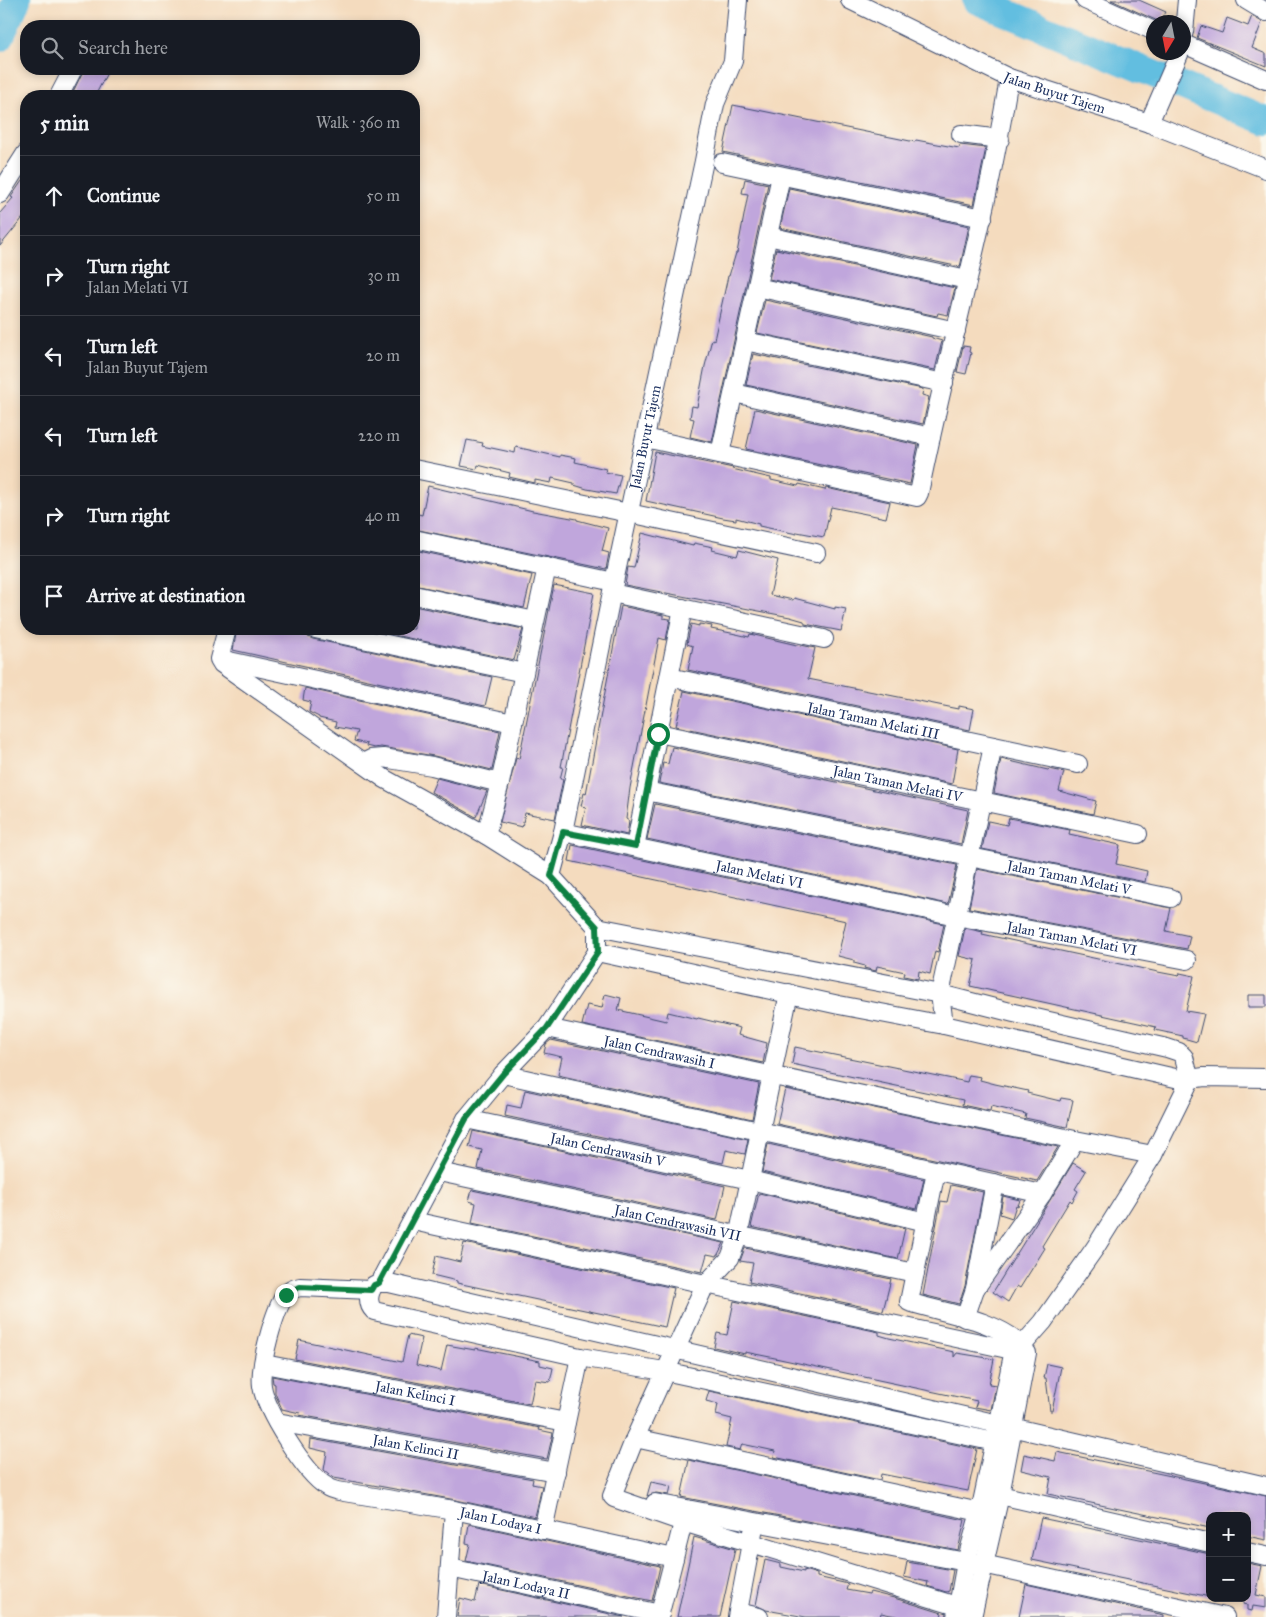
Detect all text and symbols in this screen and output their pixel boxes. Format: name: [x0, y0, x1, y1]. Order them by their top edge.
north arrow: [1146, 15, 1191, 60]
search box: [20, 20, 420, 75]
icon: search: [38, 34, 66, 62]
text: Search here: [78, 36, 168, 59]
street label: Jalan Buyut Tajem: [998, 67, 1108, 117]
text: 5 min: [40, 110, 89, 136]
text: Walk · 360 m: [316, 113, 400, 132]
icon: ahead: [40, 182, 68, 210]
text: Continue: [87, 184, 160, 207]
text: 50 m: [366, 186, 400, 205]
text: Turn right: [87, 255, 170, 278]
icon: right: [40, 262, 68, 290]
text: 30 m: [367, 266, 400, 285]
text: Jalan Melati VI: [87, 278, 189, 297]
text: Turn left: [87, 335, 157, 358]
icon: left: [40, 342, 68, 370]
text: 20 m: [366, 346, 400, 365]
text: Jalan Buyut Tajem: [87, 358, 208, 377]
street label: Jalan Buyut Tajem: [625, 383, 664, 493]
icon: left: [40, 422, 68, 450]
text: Turn left: [87, 424, 157, 447]
text: 220 m: [358, 426, 400, 445]
icon: right: [40, 502, 68, 530]
text: Turn right: [87, 504, 170, 527]
text: 40 m: [365, 506, 400, 525]
icon: arrive: [40, 582, 68, 610]
text: Arrive at destination: [87, 584, 245, 607]
street label: Jalan Taman Melati III: [804, 698, 941, 743]
route start: [647, 723, 670, 746]
street label: Jalan Taman Melati IV: [829, 761, 965, 806]
street label: Jalan Melati VI: [712, 856, 805, 892]
street label: Jalan Taman Melati V: [1004, 856, 1134, 898]
street label: Jalan Taman Melati VI: [1003, 917, 1138, 959]
street label: Jalan Cendrawasih I: [600, 1031, 717, 1072]
street label: Jalan Cendrawasih V: [547, 1128, 668, 1170]
street label: Jalan Cendrawasih VII: [611, 1201, 743, 1244]
route end: [275, 1284, 298, 1307]
street label: Jalan Kelinci I: [372, 1377, 457, 1409]
street label: Jalan Kelinci II: [369, 1430, 460, 1463]
street label: Jalan Lodaya I: [456, 1503, 543, 1537]
map controls: [1206, 1512, 1251, 1602]
button: +: [1206, 1512, 1251, 1557]
button: −: [1206, 1557, 1251, 1602]
street label: Jalan Lodaya II: [479, 1566, 572, 1603]

